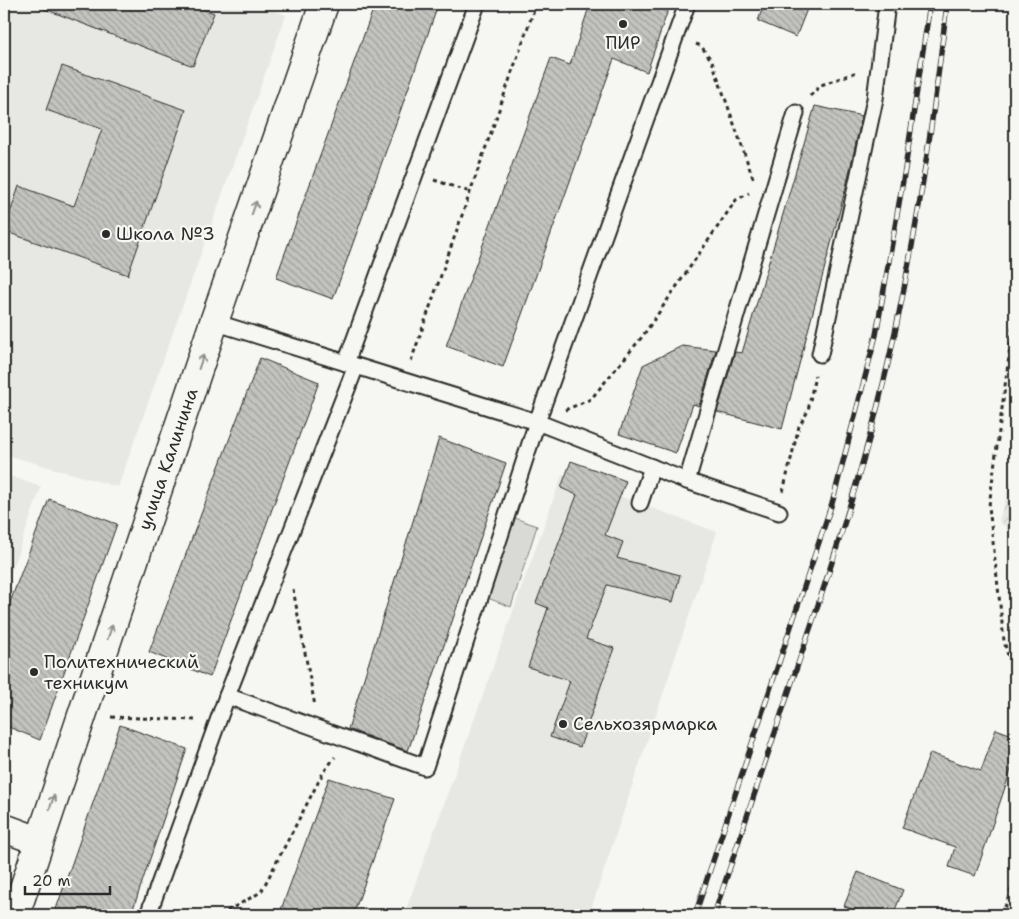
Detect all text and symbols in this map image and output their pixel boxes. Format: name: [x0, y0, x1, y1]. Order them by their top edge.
marker: ПИР: [617, 18, 629, 30]
place label: ПИР: [605, 31, 641, 55]
one-way arrow: [250, 201, 259, 216]
place label: Школа №3: [116, 222, 215, 246]
marker: Школа №3: [100, 228, 112, 240]
one-way arrow: [197, 354, 206, 370]
street label: улица Калинина: [132, 385, 204, 533]
one-way arrow: [105, 624, 115, 640]
place label: Политехнический техникум: [44, 650, 199, 695]
marker: Политехнический техникум: [28, 666, 40, 678]
place label: Сельхозярмарка: [573, 712, 717, 736]
marker: Сельхозярмарка: [557, 718, 569, 730]
one-way arrow: [48, 795, 58, 811]
scale bar: [25, 864, 110, 896]
text: 20 m: [32, 871, 71, 891]

